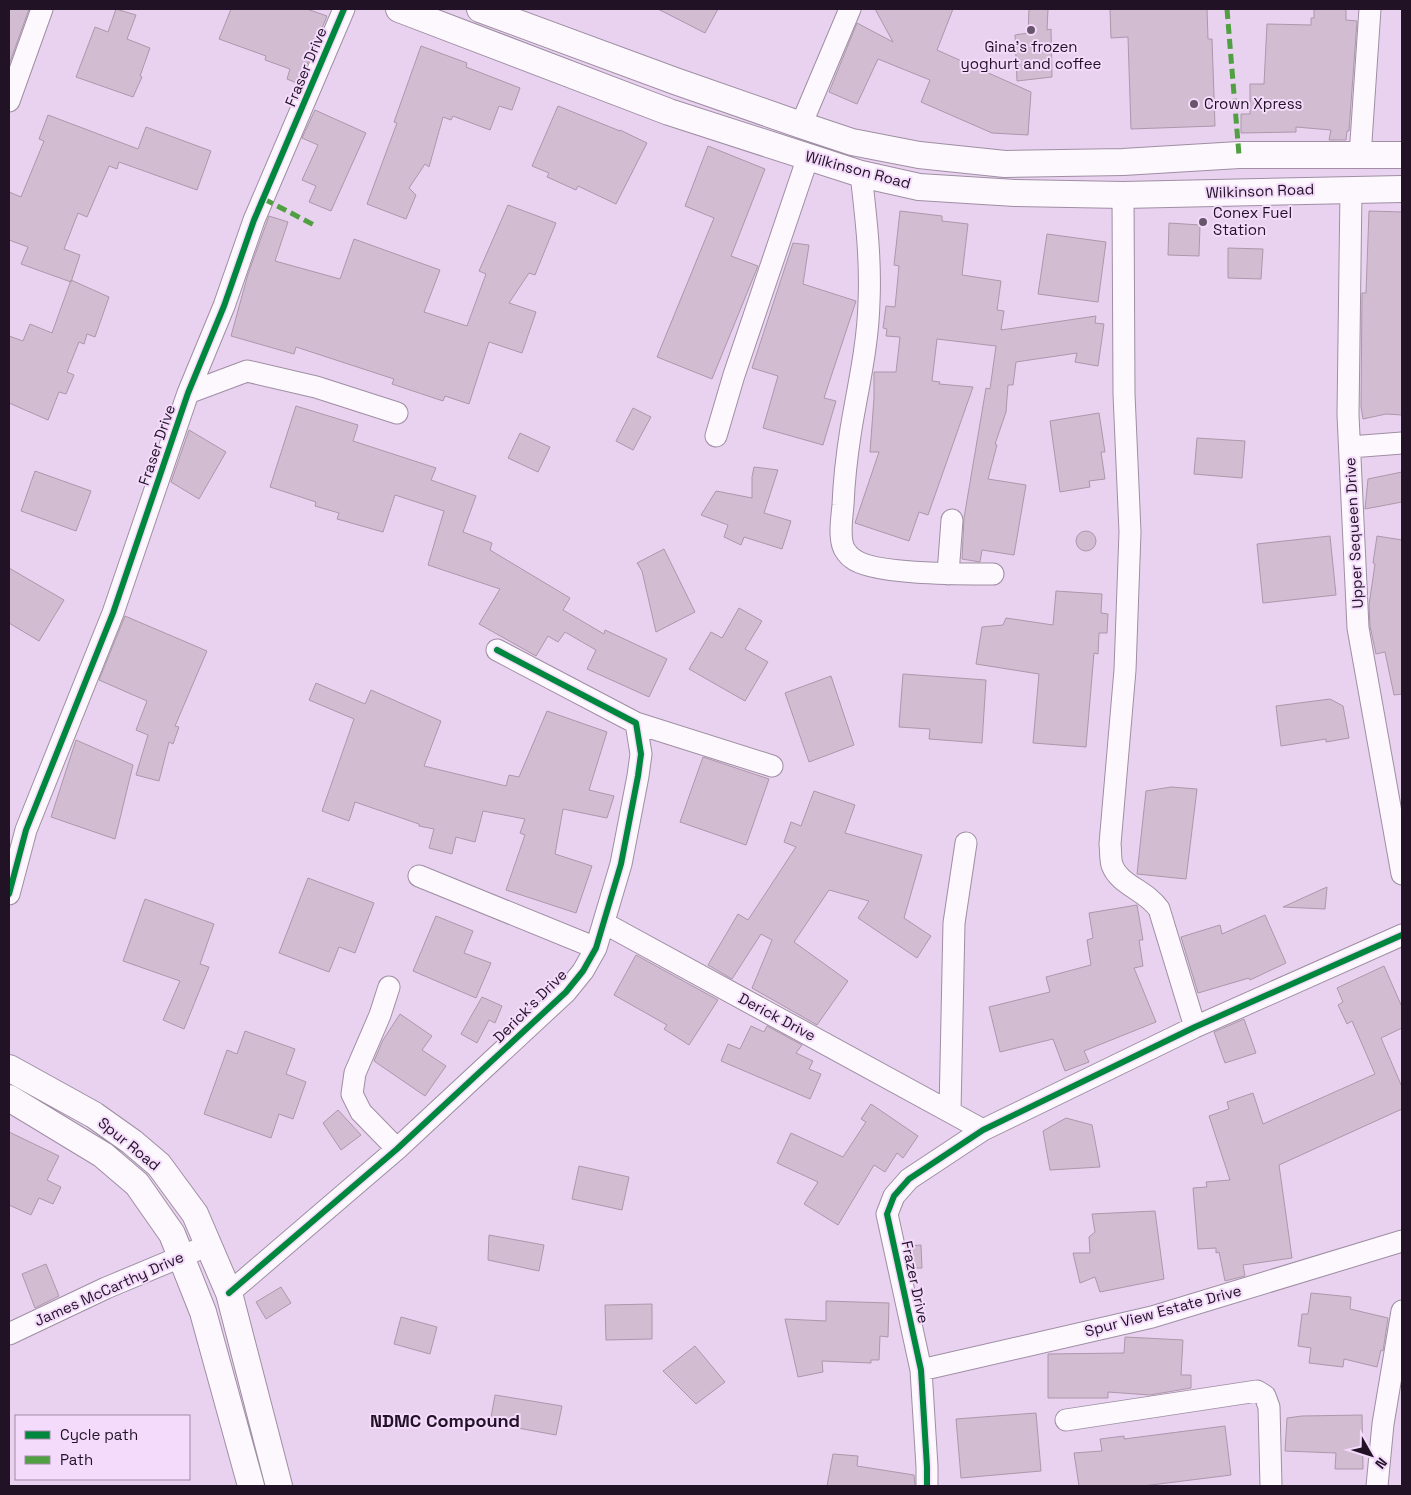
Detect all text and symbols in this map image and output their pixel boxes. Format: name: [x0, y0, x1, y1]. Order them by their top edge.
street label: Fraser Drive: [280, 24, 331, 109]
marker: Gina's frozen yoghurt and coffee: [1025, 24, 1037, 36]
place label: Gina's frozen yoghurt and coffee: [961, 37, 1102, 73]
place label: Crown Xpress: [1204, 94, 1303, 113]
marker: Crown Xpress: [1188, 98, 1200, 110]
street label: Wilkinson Road: [803, 146, 913, 193]
street label: Wilkinson Road: [1205, 179, 1315, 202]
place label: Conex Fuel Station: [1213, 203, 1292, 239]
marker: Conex Fuel Station: [1197, 216, 1209, 228]
street label: Fraser Drive: [134, 402, 179, 488]
street label: Upper Sequeen Drive: [1340, 457, 1367, 609]
street label: Derick's Drive: [489, 965, 571, 1047]
street label: Derick Drive: [735, 988, 819, 1045]
street label: Spur Road: [94, 1113, 164, 1174]
street label: Frazer Drive: [897, 1239, 934, 1325]
street label: James McCarthy Drive: [31, 1247, 187, 1330]
street label: Spur View Estate Drive: [1082, 1280, 1243, 1341]
district label: NDMC Compound: [370, 1409, 520, 1432]
legend: [15, 1415, 190, 1480]
text: Cycle path: [60, 1425, 138, 1444]
north arrow: [1346, 1430, 1396, 1480]
text: Path: [60, 1450, 93, 1469]
text: N: [1371, 1454, 1391, 1472]

